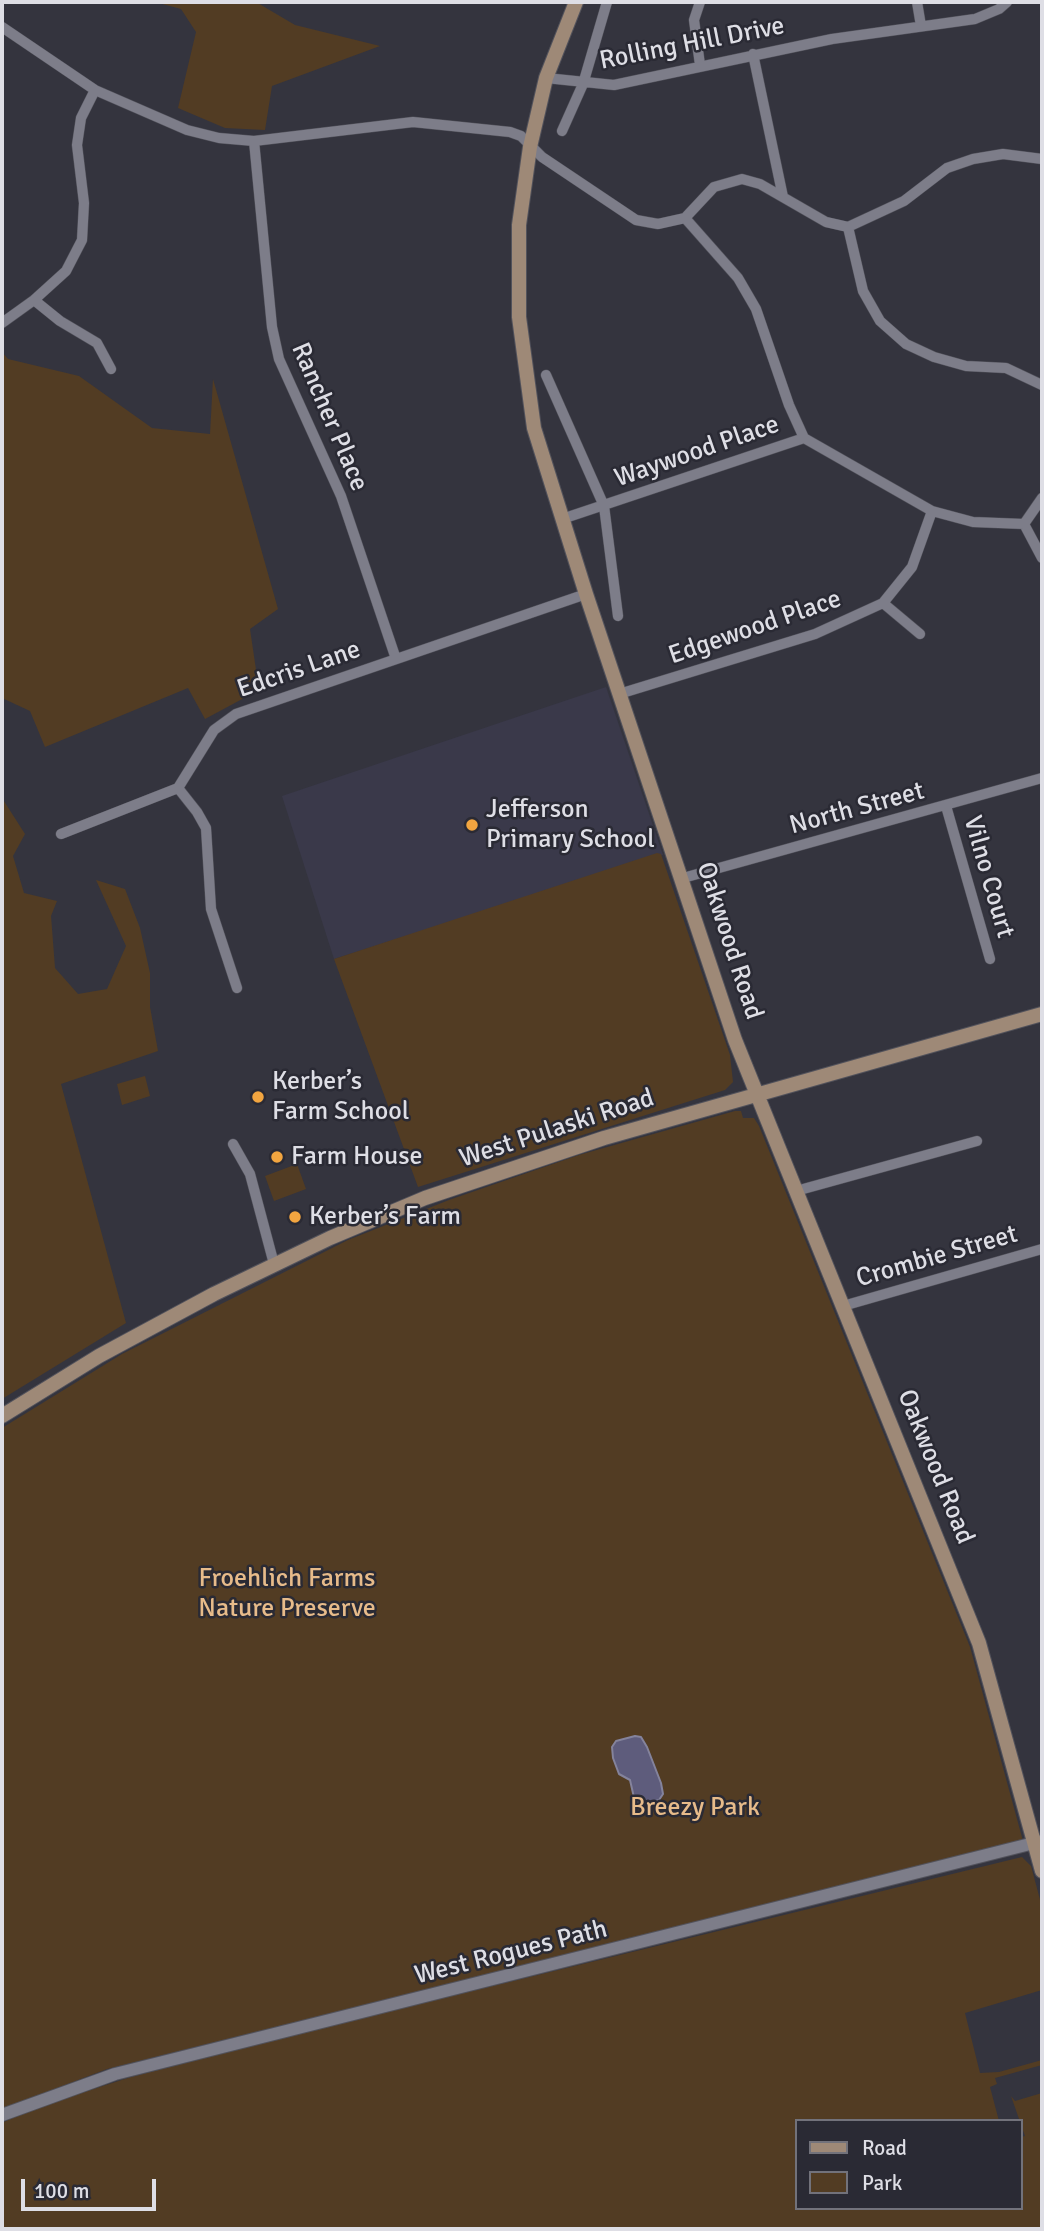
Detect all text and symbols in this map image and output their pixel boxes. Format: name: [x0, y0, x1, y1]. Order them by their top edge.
street label: Rolling Hill Drive: [597, 11, 787, 77]
street label: Rancher Place: [284, 338, 374, 496]
street label: Waywood Place: [611, 409, 783, 495]
street label: Edgewood Place: [665, 584, 845, 672]
street label: Edcris Lane: [233, 634, 365, 706]
street label: North Street: [786, 776, 928, 842]
place label: Jefferson Primary School: [486, 794, 655, 856]
street label: Vilno Court: [956, 812, 1020, 942]
marker: Jefferson Primary School: [464, 817, 480, 833]
street label: Oakwood Road: [689, 858, 769, 1024]
place label: Kerber’s Farm School: [272, 1066, 409, 1128]
street label: West Pulaski Road: [456, 1083, 658, 1175]
marker: Kerber’s Farm School: [250, 1089, 266, 1105]
place label: Farm House: [291, 1141, 423, 1173]
marker: Farm House: [269, 1149, 285, 1165]
place label: Kerber’s Farm: [309, 1201, 461, 1233]
marker: Kerber’s Farm: [287, 1209, 303, 1225]
street label: Crombie Street: [853, 1219, 1021, 1295]
street label: Oakwood Road: [890, 1385, 980, 1549]
park label: Froehlich Farms Nature Preserve: [198, 1563, 376, 1624]
park label: Breezy Park: [630, 1792, 760, 1824]
street label: West Rogues Path: [411, 1914, 611, 1992]
legend: [796, 2119, 1023, 2210]
text: Road: [862, 2135, 907, 2161]
scale bar: [24, 2164, 159, 2208]
text: Park: [862, 2170, 902, 2196]
text: 100 m: [34, 2178, 89, 2204]

